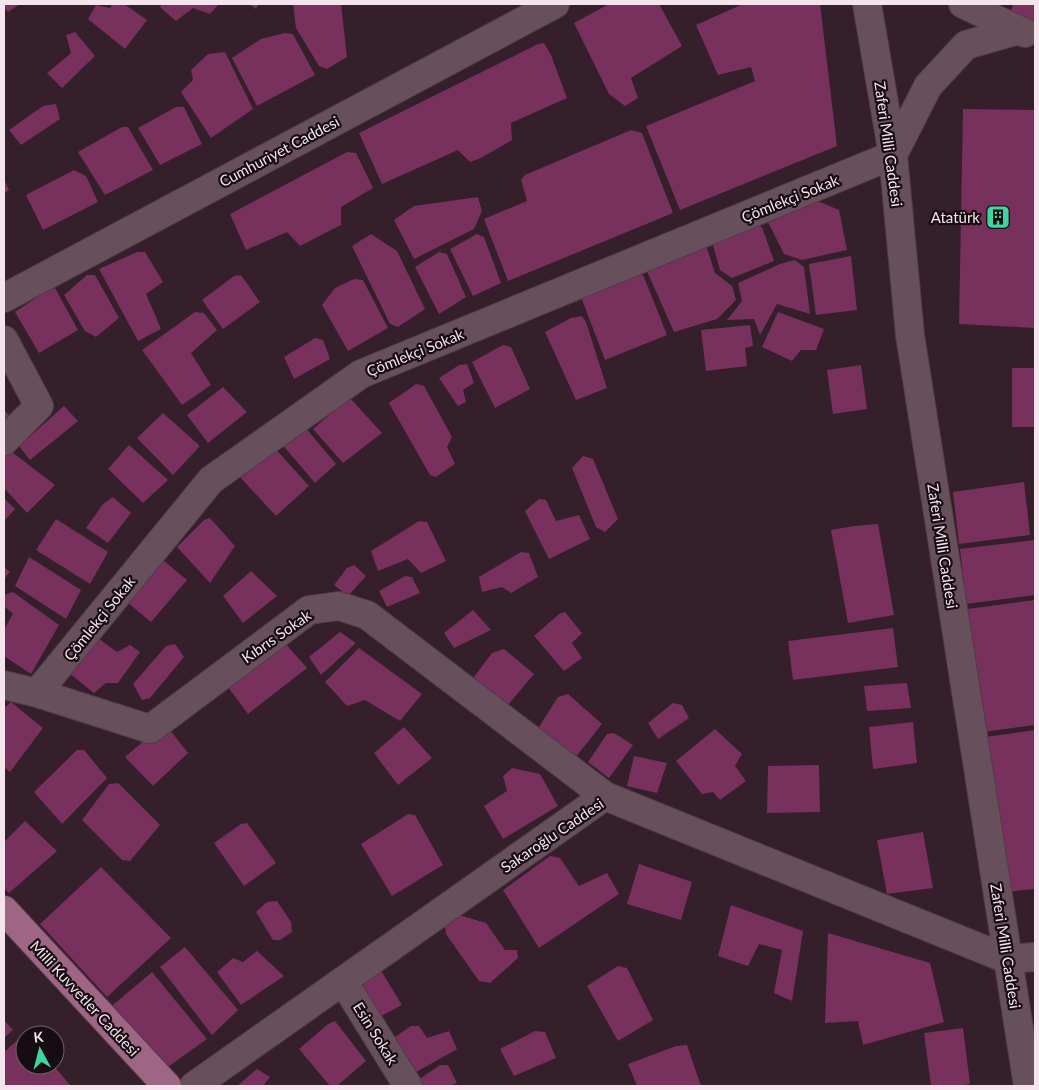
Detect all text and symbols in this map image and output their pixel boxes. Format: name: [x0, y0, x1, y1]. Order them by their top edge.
street label: Zaferi Milli Caddesi: [871, 80, 907, 208]
street label: Cumhuriyet Caddesi: [216, 112, 342, 190]
street label: Çömlekçi Sokak: [739, 170, 842, 226]
building icon: Atatürk: [985, 204, 1011, 230]
place label: Atatürk: [931, 208, 980, 226]
street label: Çömlekçi Sokak: [364, 324, 467, 380]
street label: Zaferi Milli Caddesi: [924, 482, 962, 610]
street label: Çömlekçi Sokak: [60, 572, 139, 664]
street label: Kıbrıs Sokak: [238, 605, 315, 666]
street label: Sakaroğlu Caddesi: [497, 794, 607, 876]
street label: Zaferi Milli Caddesi: [987, 882, 1025, 1010]
street label: Milli Kuvvetler Caddesi: [27, 936, 143, 1060]
street label: Esin Sokak: [350, 998, 402, 1068]
north arrow: [15, 1025, 65, 1075]

